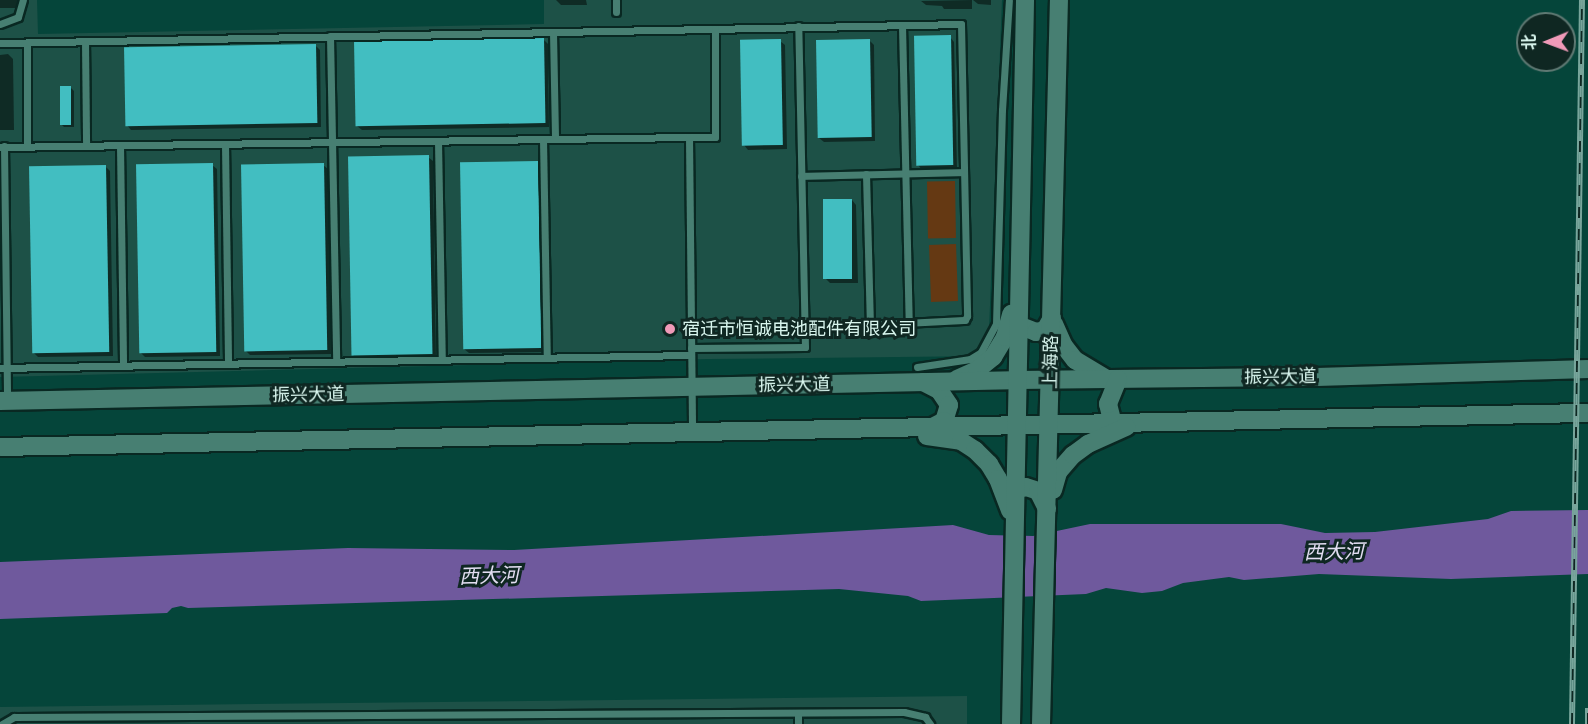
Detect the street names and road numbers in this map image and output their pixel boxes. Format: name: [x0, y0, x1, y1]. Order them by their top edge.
street label: 上海路: [1040, 335, 1062, 389]
street label: 振兴大道: [1244, 366, 1316, 388]
street label: 振兴大道: [758, 374, 830, 396]
street label: 振兴大道: [272, 384, 344, 406]

